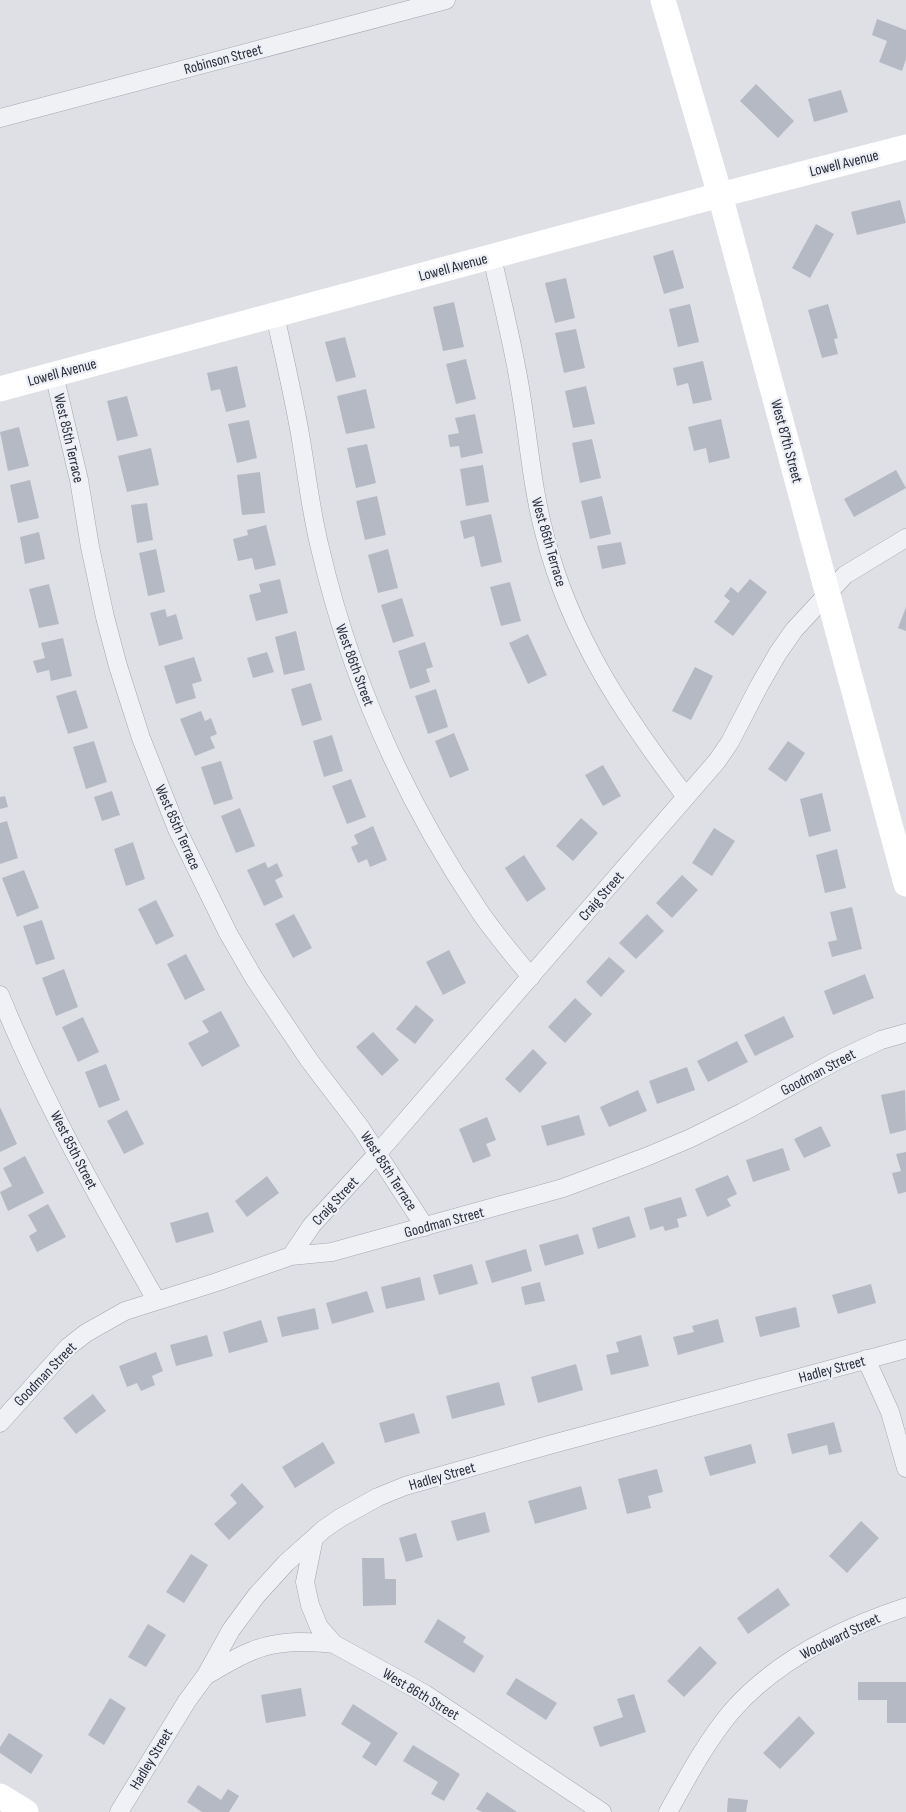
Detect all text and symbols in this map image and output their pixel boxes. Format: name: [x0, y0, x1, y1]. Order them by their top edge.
street label: Robinson Street: [182, 40, 265, 79]
street label: Lowell Avenue: [808, 146, 881, 181]
street label: Lowell Avenue: [417, 249, 490, 286]
street label: Lowell Avenue: [26, 354, 99, 391]
street label: West 85th Terrace: [49, 392, 88, 485]
street label: West 87th Street: [766, 397, 807, 485]
street label: West 86th Terrace: [527, 495, 570, 589]
street label: West 86th Street: [331, 621, 378, 709]
street label: West 85th Terrace: [150, 782, 205, 873]
street label: Craig Street: [575, 867, 628, 925]
street label: Goodman Street: [778, 1045, 859, 1100]
street label: West 85th Street: [46, 1108, 102, 1193]
street label: West 85th Terrace: [356, 1128, 421, 1215]
street label: Craig Street: [308, 1173, 363, 1230]
street label: Goodman Street: [402, 1203, 487, 1242]
street label: Goodman Street: [10, 1338, 81, 1410]
street label: Hadley Street: [797, 1351, 868, 1387]
street label: Hadley Street: [407, 1458, 478, 1495]
street label: Woodward Street: [797, 1609, 884, 1664]
street label: West 86th Street: [379, 1664, 463, 1725]
street label: Hadley Street: [126, 1725, 177, 1793]

